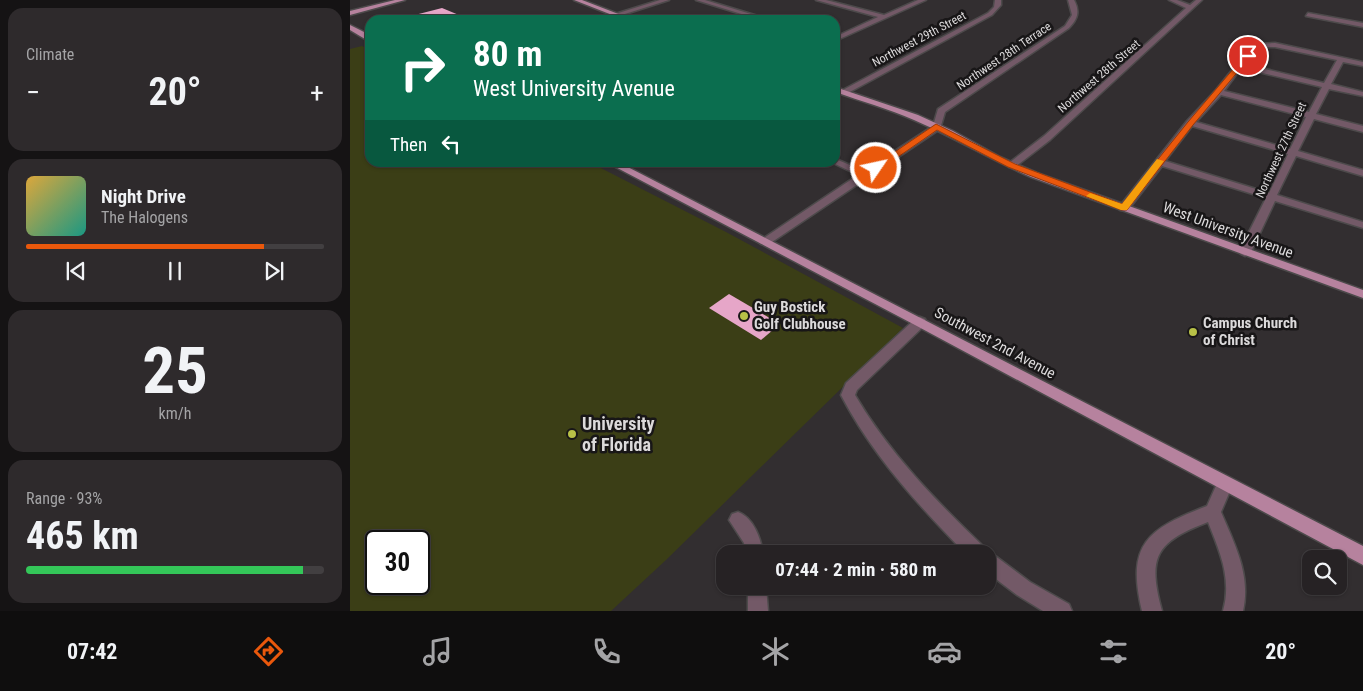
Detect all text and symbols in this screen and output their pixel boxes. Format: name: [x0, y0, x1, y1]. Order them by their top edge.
street label: Northwest 29th Street: [870, 8, 969, 70]
street label: Northwest 28th Terrace: [954, 19, 1054, 93]
text: 80 m: [473, 34, 542, 75]
icon: right: [390, 35, 455, 100]
pin: [1227, 35, 1269, 77]
street label: Northwest 28th Street: [1055, 36, 1143, 115]
icon: arrive: [1234, 42, 1262, 70]
text: Climate: [26, 45, 74, 64]
text: 20°: [148, 70, 202, 114]
text: −: [26, 76, 40, 109]
text: +: [310, 76, 324, 109]
text: West University Avenue: [473, 76, 675, 101]
street label: Northwest 27th Street: [1253, 100, 1310, 200]
icon: left: [437, 130, 465, 158]
text: Then: [390, 133, 427, 156]
position arrow: [849, 141, 901, 193]
text: Night Drive: [101, 185, 186, 208]
street label: West University Avenue: [1160, 198, 1296, 262]
text: The Halogens: [101, 208, 188, 227]
icon: previous: [62, 257, 90, 285]
icon: pause: [161, 257, 189, 285]
icon: next: [260, 257, 288, 285]
place label: Guy Bostick Golf Clubhouse: [754, 298, 846, 333]
street label: Southwest 2nd Avenue: [931, 303, 1059, 383]
marker: Guy Bostick Golf Clubhouse: [738, 310, 750, 322]
place label: Campus Church of Christ: [1203, 314, 1297, 349]
marker: Campus Church of Christ: [1187, 326, 1199, 338]
text: 25: [142, 333, 208, 409]
text: km/h: [159, 404, 191, 423]
place label: University of Florida: [582, 413, 654, 455]
marker: University of Florida: [566, 428, 578, 440]
text: Range · 93%: [26, 489, 102, 508]
text: 465 km: [26, 514, 139, 558]
speed limit sign: 30: [365, 530, 430, 595]
map controls: [1302, 550, 1347, 595]
button: search: [1302, 550, 1347, 595]
text: 07:44 · 2 min · 580 m: [775, 558, 937, 581]
icon: directions: [251, 634, 286, 669]
icon: music: [420, 634, 455, 669]
icon: phone: [589, 634, 624, 669]
icon: climate: [758, 634, 793, 669]
icon: car: [927, 634, 962, 669]
icon: filters: [1096, 634, 1131, 669]
text: 07:42: [67, 639, 117, 664]
text: 20°: [1265, 639, 1296, 664]

